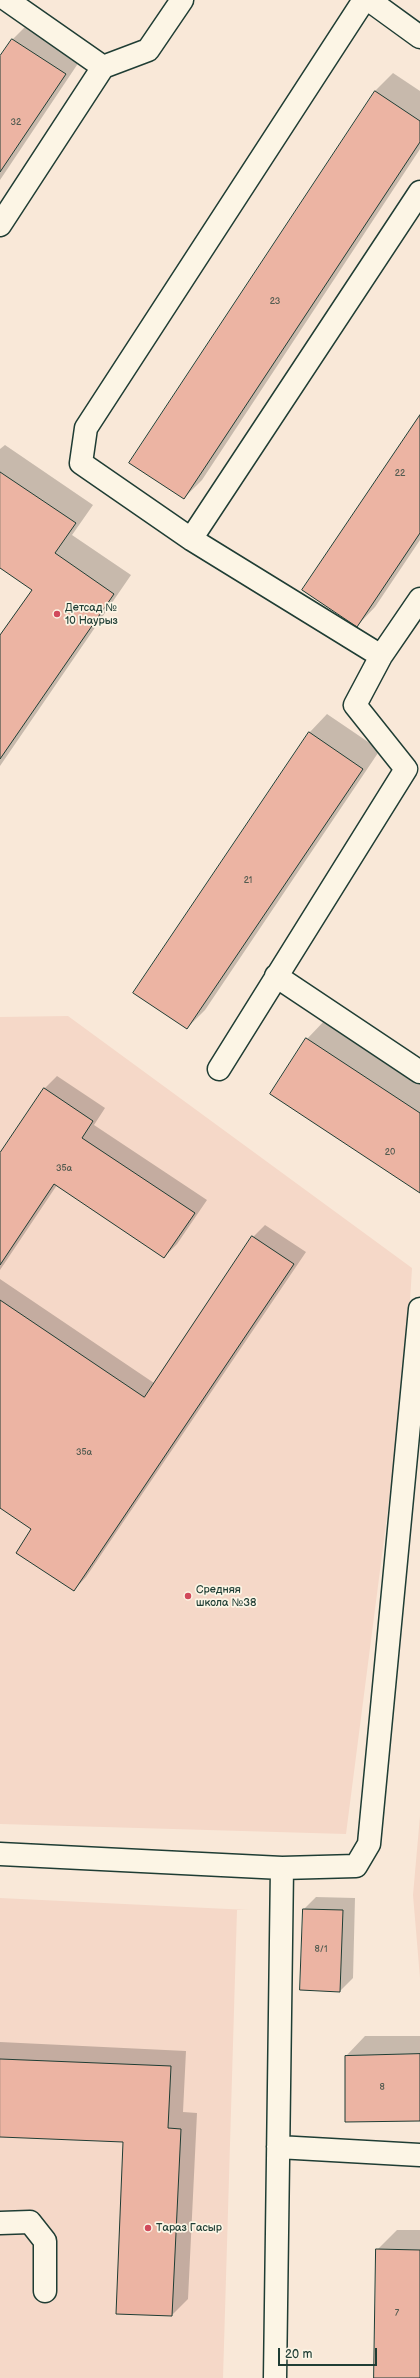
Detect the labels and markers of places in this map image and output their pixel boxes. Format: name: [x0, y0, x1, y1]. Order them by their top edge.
place label: Детсад № 10 Наурыз: [65, 601, 118, 627]
marker: Детсад № 10 Наурыз: [52, 609, 62, 619]
place label: Средняя школа №38: [196, 1583, 256, 1609]
marker: Средняя школа №38: [183, 1591, 193, 1601]
place label: Тараз Гасыр: [156, 2221, 222, 2235]
marker: Тараз Гасыр: [143, 2223, 153, 2233]

